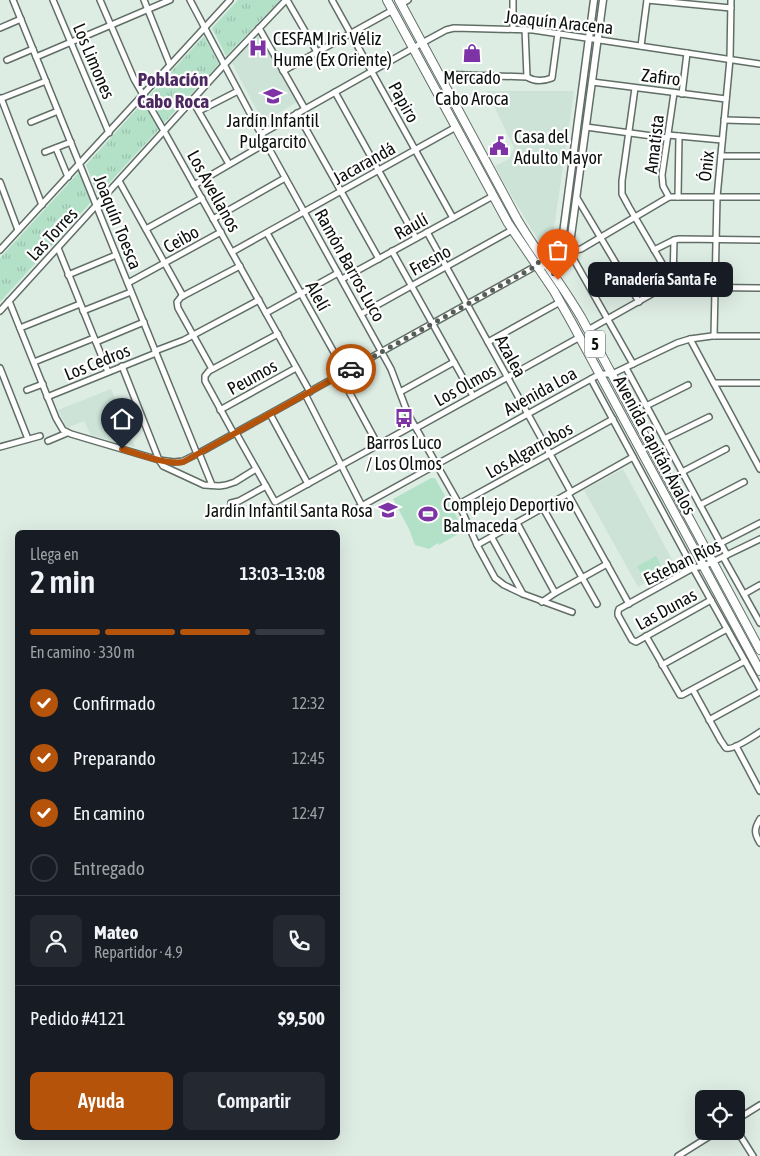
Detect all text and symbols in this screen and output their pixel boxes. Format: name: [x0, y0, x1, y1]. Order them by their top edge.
street label: Joaquín Aracena: [504, 6, 614, 38]
street label: Los Limones: [69, 20, 119, 102]
place label: CESFAM Iris Véliz Hume (Ex Oriente): [273, 28, 392, 70]
hospital icon: CESFAM Iris Véliz Hume (Ex Oriente): [247, 37, 269, 59]
shop icon: Mercado Cabo Aroca: [461, 42, 483, 64]
street label: Zafiro: [640, 64, 682, 90]
place label: Mercado Cabo Aroca: [435, 67, 509, 109]
district label: Población Cabo Roca: [137, 68, 209, 112]
street label: Papiro: [384, 78, 424, 126]
school or university icon: Jardín Infantil Pulgarcito: [262, 85, 284, 107]
place label: Jardín Infantil Pulgarcito: [227, 110, 320, 152]
street label: Amatista: [640, 113, 668, 175]
place label: Casa del Adulto Mayor: [514, 126, 603, 168]
public building icon: Casa del Adulto Mayor: [488, 135, 510, 157]
street label: Jacarandá: [329, 137, 399, 189]
street label: Los Avellanos: [183, 147, 245, 235]
street label: Ónix: [694, 150, 718, 182]
street label: Joaquín Toesca: [90, 172, 146, 272]
street label: Las Torres: [22, 203, 82, 265]
street label: Ramón Barros Luco: [310, 205, 390, 325]
street label: Raulí: [391, 208, 431, 244]
street label: Ceibo: [160, 221, 202, 257]
pin: [537, 229, 579, 280]
icon: bag: [544, 236, 572, 264]
street label: Fresno: [406, 240, 454, 280]
callout: Panadería Santa Fe: [588, 262, 733, 298]
text: Panadería Santa Fe: [604, 270, 717, 288]
street label: Alelí: [301, 278, 335, 314]
road number: 5: [585, 330, 605, 358]
street label: Azalea: [491, 331, 531, 381]
street label: Los Cedros: [61, 339, 133, 385]
courier: [326, 344, 376, 394]
street label: Peumos: [224, 355, 280, 399]
icon: car: [337, 355, 365, 383]
street label: Los Olmos: [430, 359, 500, 411]
street label: Avenida Loa: [500, 362, 580, 420]
street label: Avenida Capitán Ávalos: [610, 372, 700, 518]
pin: [101, 398, 143, 449]
icon: home: [108, 405, 136, 433]
bus stop icon: Barros Luco / Los Olmos: [393, 407, 415, 429]
street label: Los Algarrobos: [482, 418, 576, 482]
place label: Barros Luco / Los Olmos: [366, 432, 442, 474]
place label: Complejo Deportivo Balmaceda: [443, 494, 574, 536]
school or university icon: Jardín Infantil Santa Rosa: [377, 499, 399, 521]
place label: Jardín Infantil Santa Rosa: [205, 500, 373, 521]
sports icon: Complejo Deportivo Balmaceda: [417, 503, 439, 525]
street label: Esteban Ríos: [640, 534, 724, 590]
text: Llega en: [30, 545, 79, 563]
text: 13:03–13:08: [239, 562, 325, 584]
text: 2 min: [30, 563, 95, 600]
street label: Las Dunas: [632, 584, 700, 634]
text: En camino · 330 m: [30, 643, 135, 661]
icon: check: [30, 689, 58, 717]
text: Confirmado: [73, 692, 155, 714]
text: 12:32: [292, 694, 325, 712]
icon: check: [30, 744, 58, 772]
text: Preparando: [73, 747, 156, 769]
text: 12:45: [292, 749, 325, 767]
icon: check: [30, 799, 58, 827]
text: En camino: [73, 802, 145, 824]
text: 12:47: [292, 804, 325, 822]
text: Entregado: [73, 857, 145, 879]
button: person: [30, 915, 82, 967]
button: phone: [273, 915, 325, 967]
text: Mateo: [94, 921, 138, 943]
text: Repartidor · 4.9: [94, 943, 183, 961]
text: Pedido #4121: [30, 1007, 126, 1029]
text: $9,500: [278, 1007, 325, 1029]
button: Ayuda: [30, 1072, 173, 1130]
button: Compartir: [183, 1072, 325, 1130]
map controls: [695, 1090, 745, 1140]
button: locate: [695, 1090, 745, 1140]

